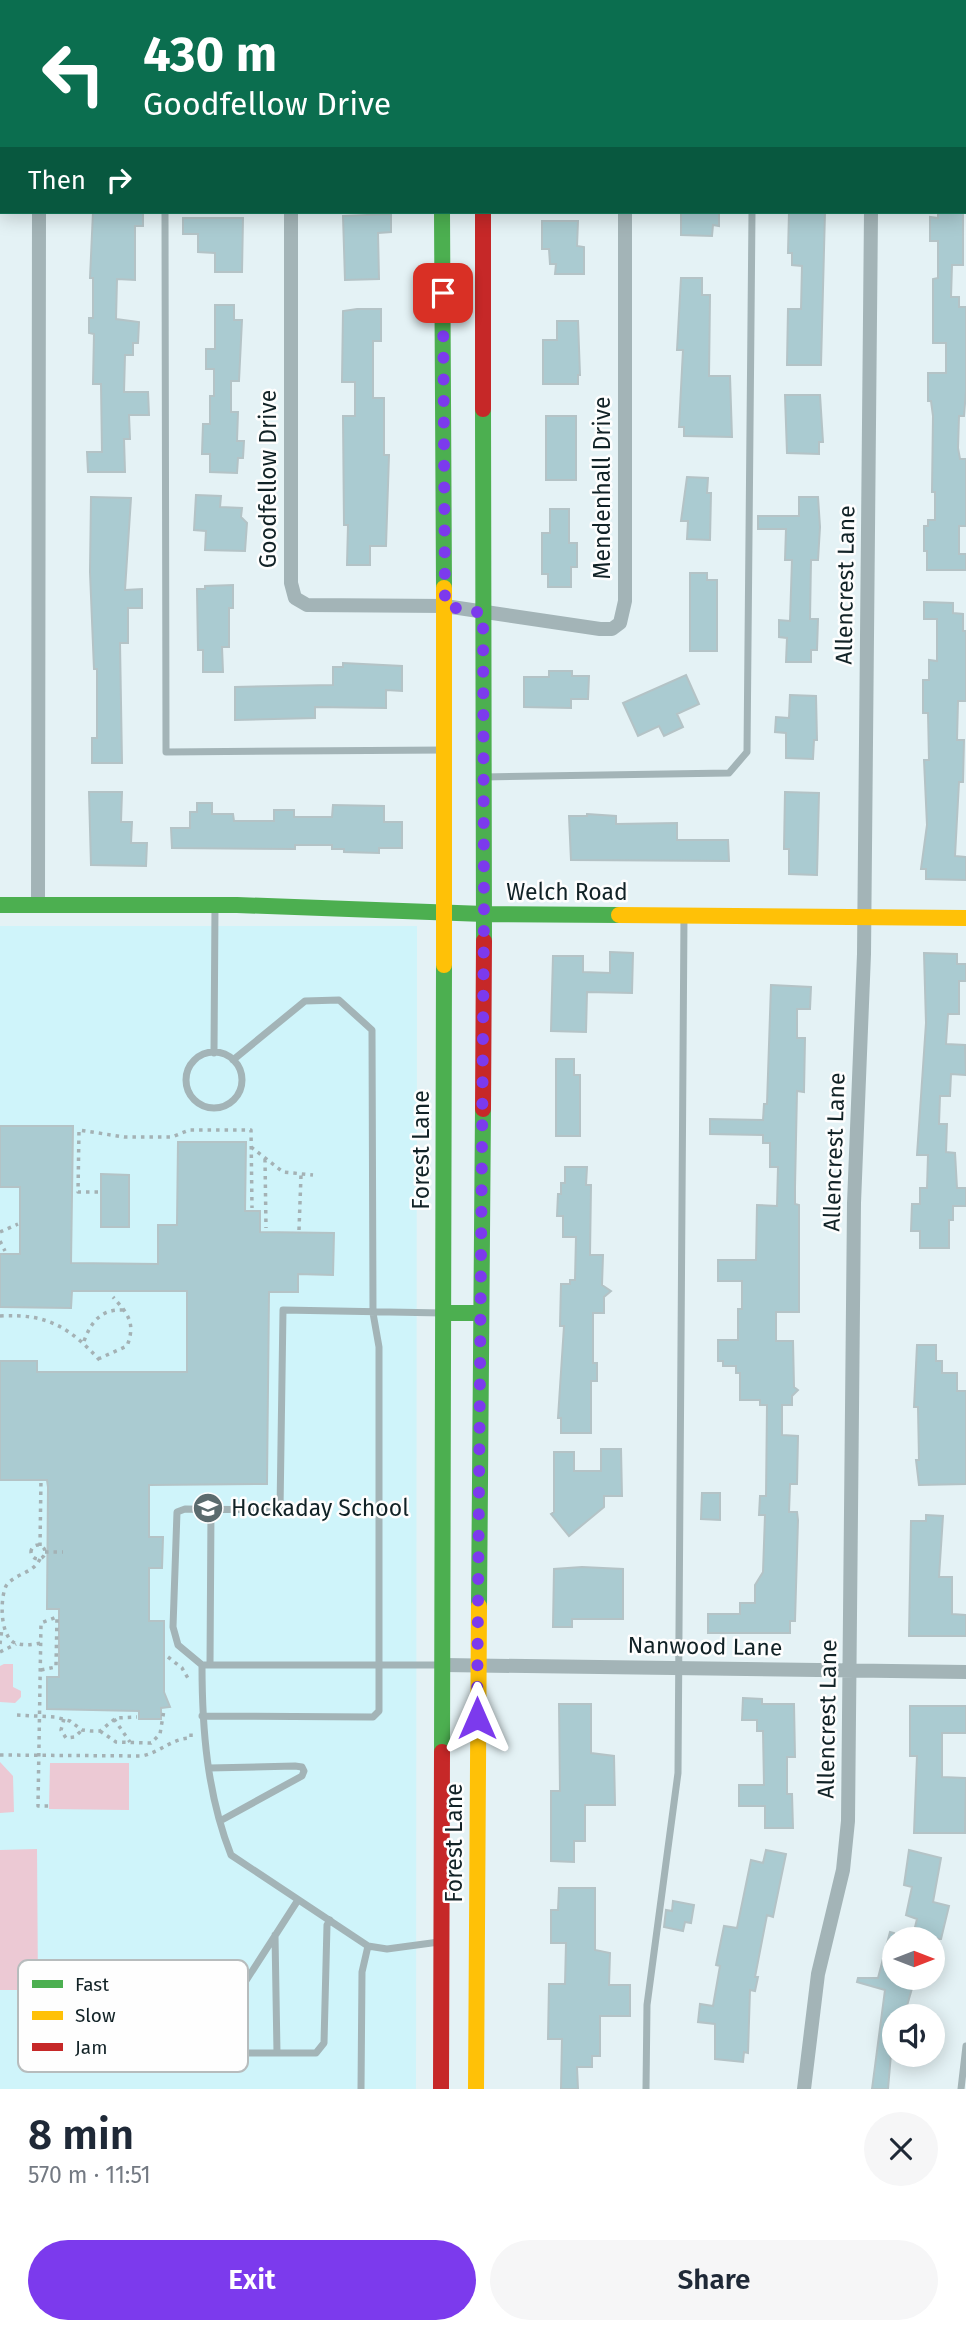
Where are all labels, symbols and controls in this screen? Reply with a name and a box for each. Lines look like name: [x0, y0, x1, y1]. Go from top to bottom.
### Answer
text: 430 m: [143, 25, 277, 84]
icon: left: [28, 28, 119, 119]
text: Goodfellow Drive: [143, 85, 391, 123]
icon: right: [100, 161, 138, 199]
text: Then: [28, 165, 86, 196]
pin: [413, 263, 473, 323]
icon: arrive: [424, 274, 462, 312]
street label: Goodfellow Drive: [254, 390, 282, 568]
street label: Mendenhall Drive: [588, 397, 616, 579]
street label: Allencrest Lane: [830, 505, 860, 665]
street label: Welch Road: [506, 878, 628, 906]
street label: Allencrest Lane: [817, 1072, 851, 1232]
street label: Forest Lane: [407, 1090, 435, 1210]
school or university icon: Hockaday School: [191, 1491, 225, 1525]
place label: Hockaday School: [231, 1494, 409, 1522]
street label: Nanwood Lane: [627, 1631, 783, 1661]
street label: Allencrest Lane: [812, 1639, 842, 1799]
position arrow: [440, 1681, 514, 1755]
street label: Forest Lane: [440, 1783, 468, 1903]
north arrow: [882, 1927, 945, 1990]
map controls: [882, 1927, 945, 2067]
legend: [18, 1960, 248, 2072]
text: Fast: [75, 1973, 109, 1996]
text: Slow: [75, 2004, 116, 2027]
button: sound: [882, 2004, 945, 2067]
text: Jam: [75, 2036, 107, 2059]
text: 8 min: [28, 2110, 134, 2160]
button: close: [864, 2112, 938, 2186]
text: 570 m · 11:51: [28, 2161, 151, 2189]
button: Exit: [28, 2240, 476, 2320]
button: Share: [490, 2240, 938, 2320]

